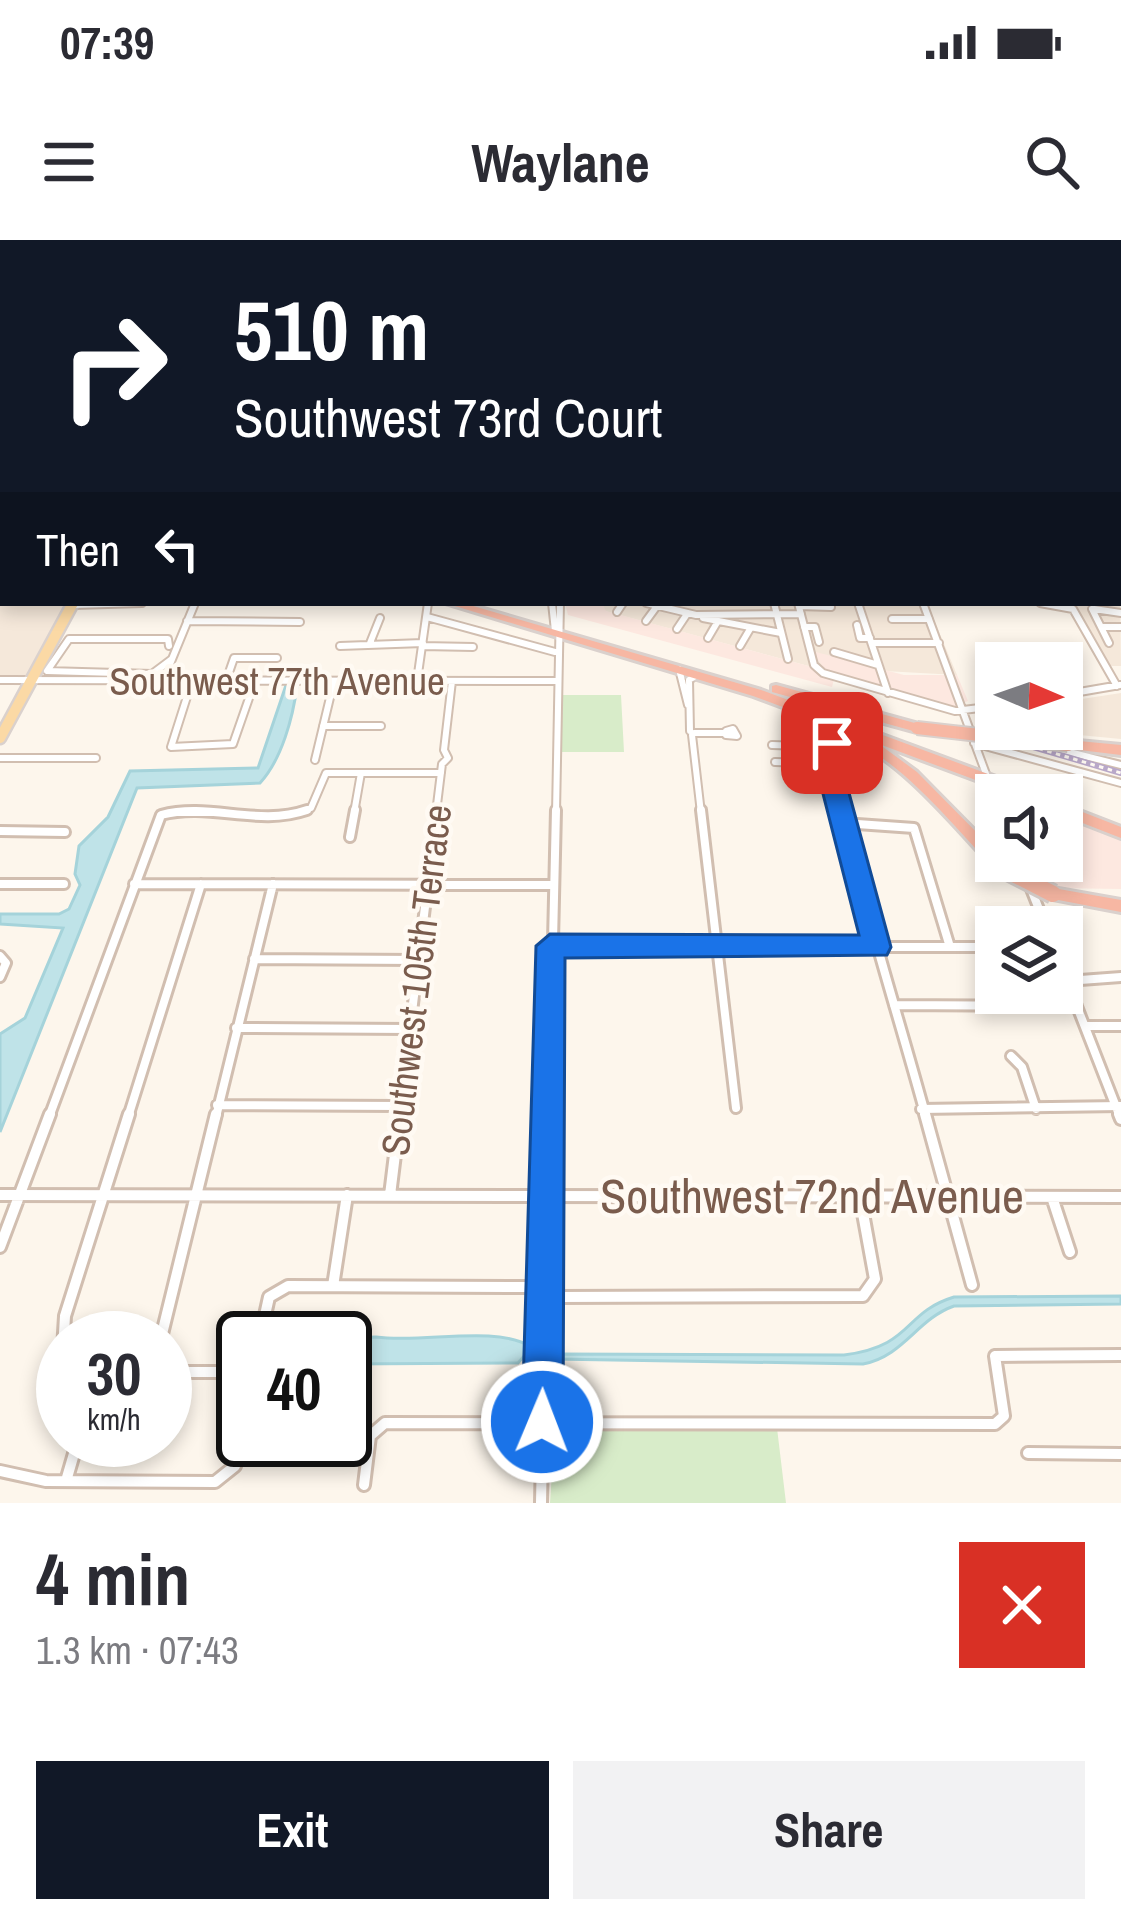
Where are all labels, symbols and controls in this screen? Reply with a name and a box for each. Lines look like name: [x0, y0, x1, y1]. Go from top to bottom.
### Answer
text: 07:39: [60, 12, 154, 73]
text: Waylane: [471, 126, 650, 199]
icon: menu: [36, 129, 102, 195]
icon: search: [1019, 129, 1085, 195]
text: 510 m: [234, 273, 429, 386]
icon: right: [36, 288, 192, 444]
text: Southwest 73rd Court: [234, 381, 662, 454]
icon: left: [144, 516, 210, 582]
text: Then: [36, 519, 120, 580]
north arrow: [975, 642, 1083, 750]
map controls: [975, 642, 1083, 1014]
street label: Southwest 77th Avenue: [109, 655, 445, 707]
pin: [781, 692, 883, 794]
icon: arrive: [799, 710, 865, 776]
button: sound: [975, 774, 1083, 882]
street label: Southwest 105th Terrace: [369, 802, 463, 1158]
button: layers: [975, 906, 1083, 1014]
street label: Southwest 72nd Avenue: [600, 1163, 1024, 1228]
speed limit sign: 40: [216, 1311, 372, 1467]
text: 30: [87, 1333, 141, 1414]
position arrow: [479, 1359, 605, 1485]
text: km/h: [87, 1399, 141, 1439]
text: 4 min: [36, 1530, 190, 1627]
button: close: [959, 1542, 1085, 1668]
text: 1.3 km · 07:43: [36, 1624, 239, 1676]
button: Exit: [36, 1761, 549, 1899]
button: Share: [573, 1761, 1085, 1899]

